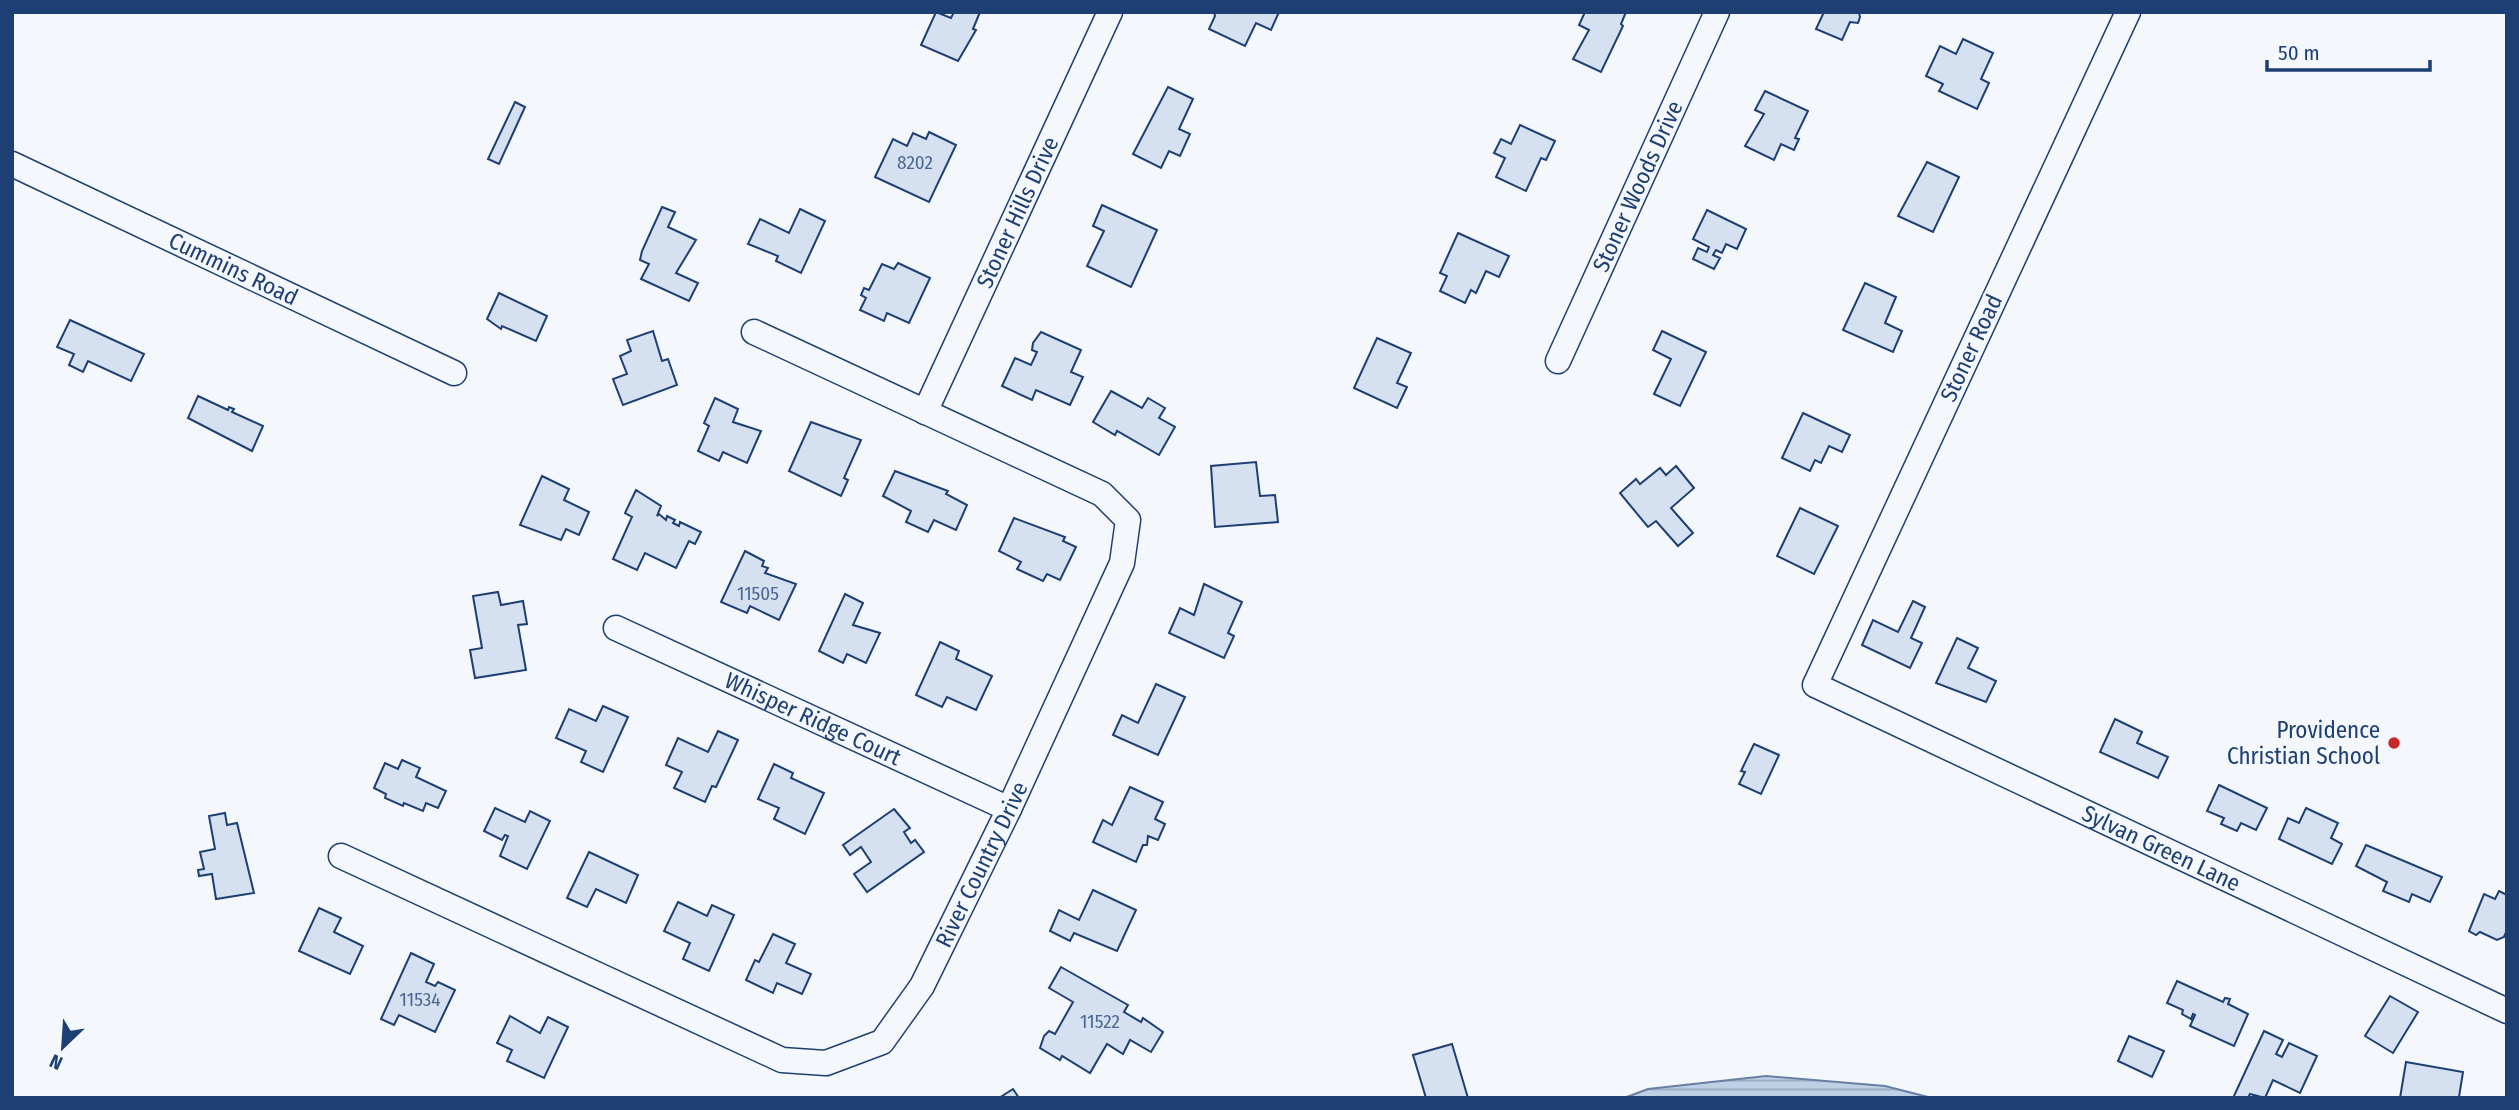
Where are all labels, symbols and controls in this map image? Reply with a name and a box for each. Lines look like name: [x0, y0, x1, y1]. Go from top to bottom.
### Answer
scale bar: [2267, 28, 2430, 72]
text: 50 m: [2278, 40, 2320, 66]
street label: Stoner Woods Drive: [1586, 96, 1689, 276]
street label: Stoner Hills Drive: [970, 132, 1064, 292]
house number: 8202: [897, 151, 933, 174]
street label: Cummins Road: [164, 226, 303, 311]
street label: Stoner Road: [1934, 290, 2008, 406]
house number: 11505: [737, 582, 779, 605]
street label: Whisper Ridge Court: [721, 666, 906, 772]
place label: Providence Christian School: [2227, 716, 2380, 770]
marker: Providence Christian School: [2386, 735, 2402, 751]
street label: River Country Drive: [929, 777, 1034, 952]
street label: Sylvan Green Lane: [2078, 799, 2245, 897]
house number: 11534: [400, 988, 440, 1011]
house number: 11522: [1080, 1010, 1120, 1033]
north arrow: [28, 1012, 98, 1082]
text: N: [46, 1049, 66, 1075]

